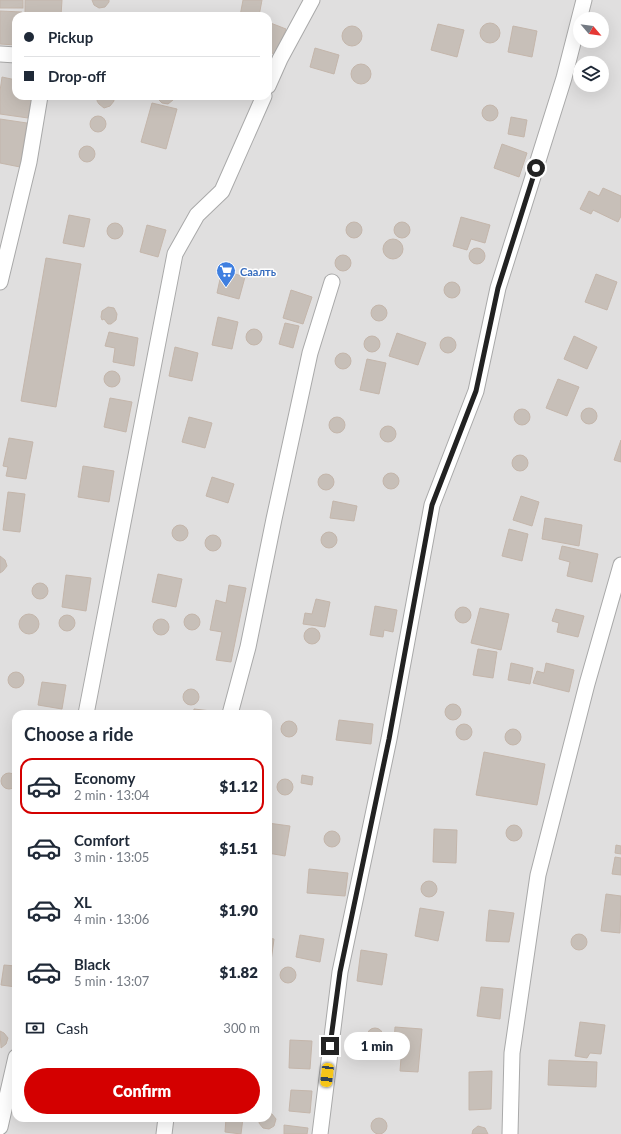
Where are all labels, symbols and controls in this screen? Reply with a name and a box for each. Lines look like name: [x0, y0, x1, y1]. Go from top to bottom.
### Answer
north arrow: [573, 12, 609, 48]
map controls: [573, 12, 609, 92]
text: Pickup: [48, 28, 93, 46]
button: layers: [573, 56, 609, 92]
text: Drop-off: [48, 67, 106, 85]
route start: [527, 159, 545, 177]
supermarket icon: Саалть: [215, 260, 237, 288]
place label: Саалть: [240, 265, 277, 278]
text: Choose a ride: [24, 723, 133, 745]
icon: car: [26, 768, 62, 804]
text: Economy: [74, 769, 135, 787]
text: $1.12: [220, 777, 258, 795]
text: 2 min · 13:04: [74, 787, 149, 803]
icon: car: [26, 830, 62, 866]
text: Comfort: [74, 831, 130, 849]
text: $1.51: [220, 839, 258, 857]
text: 3 min · 13:05: [74, 849, 149, 865]
icon: car: [26, 892, 62, 928]
text: XL: [74, 893, 92, 911]
text: $1.90: [220, 901, 258, 919]
text: 4 min · 13:06: [74, 911, 149, 927]
icon: car: [26, 954, 62, 990]
text: Black: [74, 955, 110, 973]
text: $1.82: [220, 963, 258, 981]
text: 5 min · 13:07: [74, 973, 149, 989]
icon: cash: [24, 1017, 46, 1039]
text: Cash: [56, 1019, 88, 1037]
text: 300 m: [223, 1020, 260, 1036]
callout: 1 min: [344, 1032, 410, 1060]
route end: [321, 1037, 339, 1055]
text: 1 min: [361, 1038, 393, 1054]
car: [320, 1062, 334, 1088]
button: Confirm: [24, 1068, 260, 1114]

